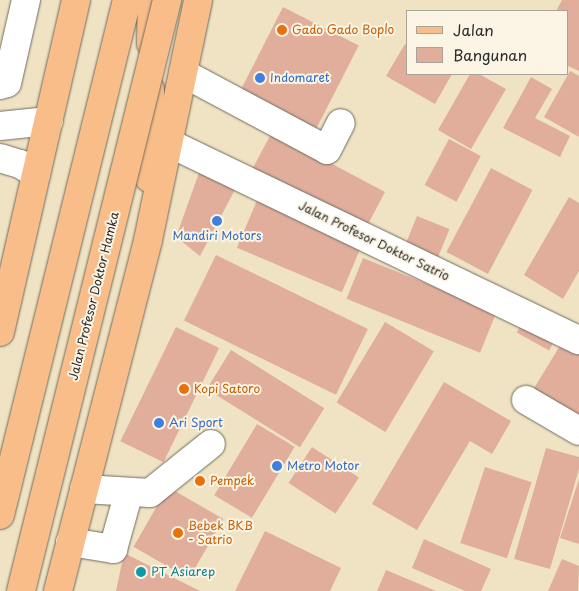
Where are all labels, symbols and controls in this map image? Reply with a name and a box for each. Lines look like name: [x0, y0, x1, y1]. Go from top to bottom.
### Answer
legend: [406, 10, 569, 75]
text: Jalan: [453, 18, 494, 41]
place label: Gado Gado Boplo: [292, 23, 393, 37]
marker: Gado Gado Boplo: [276, 24, 288, 36]
text: Bangunan: [453, 43, 527, 66]
place label: Indomaret: [270, 71, 330, 85]
marker: Indomaret: [254, 72, 266, 84]
street label: Jalan Profesor Doktor Satrio: [296, 198, 452, 284]
street label: Jalan Profesor Doktor Hamka: [66, 210, 122, 382]
marker: Mandiri Motors: [211, 215, 223, 227]
place label: Mandiri Motors: [172, 229, 262, 243]
place label: Kopi Satoro: [194, 382, 260, 396]
marker: Kopi Satoro: [178, 383, 190, 395]
place label: Ari Sport: [169, 416, 222, 430]
marker: Ari Sport: [153, 417, 165, 429]
place label: Metro Motor: [287, 459, 360, 473]
marker: Metro Motor: [271, 460, 283, 472]
place label: Pempek: [210, 474, 254, 488]
marker: Pempek: [194, 475, 206, 487]
place label: Bebek BKB - Satrio: [188, 519, 253, 547]
marker: Bebek BKB - Satrio: [172, 527, 184, 539]
place label: PT Asiarep: [151, 565, 215, 579]
marker: PT Asiarep: [135, 566, 147, 578]

